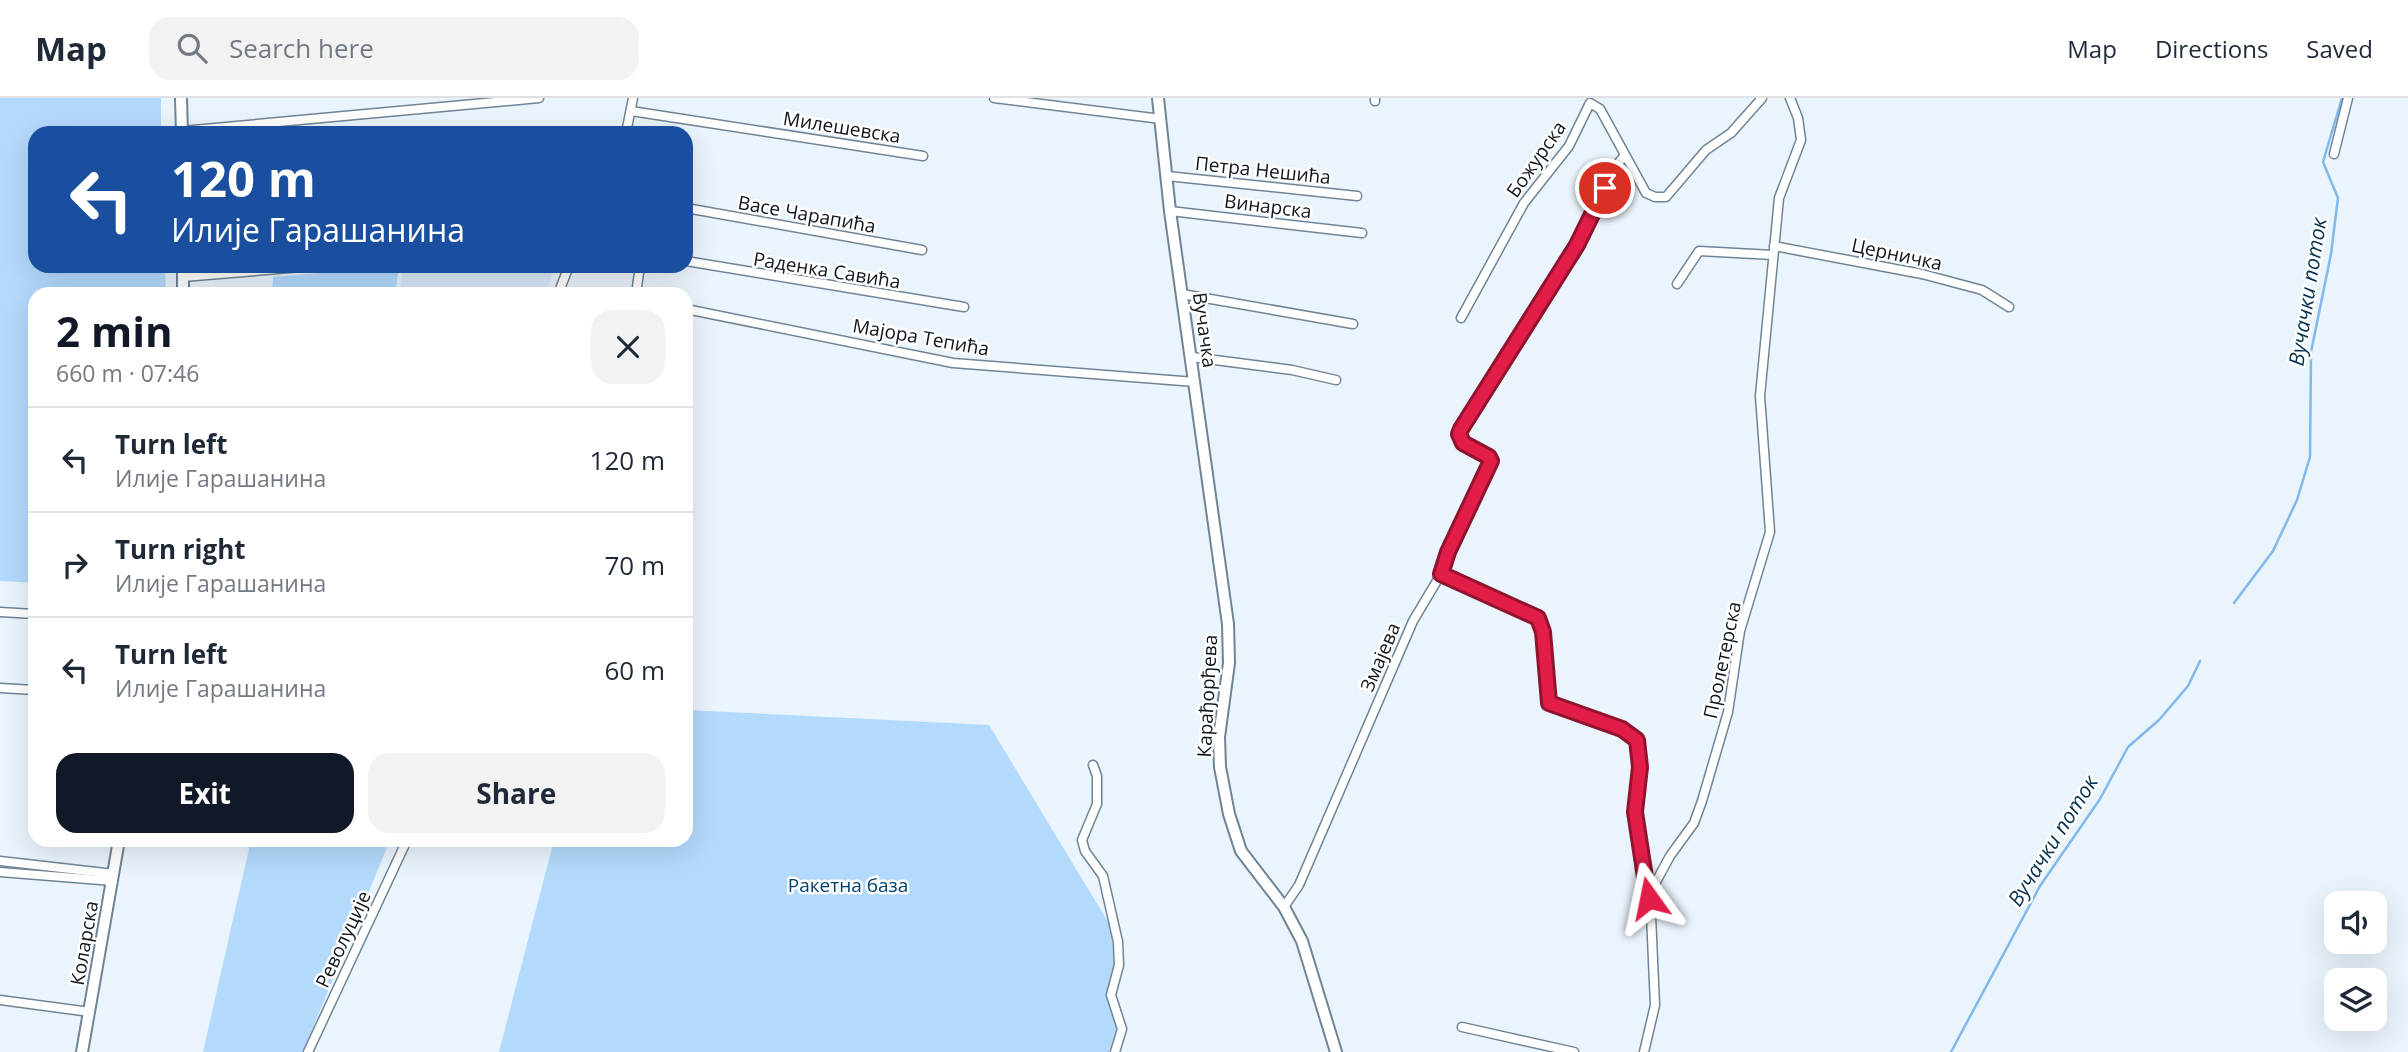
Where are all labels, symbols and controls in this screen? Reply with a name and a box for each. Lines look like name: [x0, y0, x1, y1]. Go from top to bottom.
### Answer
search box: [149, 17, 639, 80]
text: Map: [35, 26, 107, 71]
icon: search: [173, 29, 211, 67]
text: Search here: [229, 30, 374, 66]
text: Map: [2067, 32, 2117, 65]
text: Directions: [2155, 32, 2268, 65]
text: Saved: [2306, 32, 2373, 65]
street label: Милешевска: [781, 105, 903, 149]
street label: Божурска: [1500, 116, 1572, 202]
text: 120 m: [171, 145, 316, 211]
street label: Петра Нешића: [1194, 150, 1332, 190]
icon: left: [56, 154, 147, 245]
pin: [1575, 158, 1635, 218]
icon: arrive: [1586, 169, 1624, 207]
street label: Винарска: [1223, 188, 1313, 224]
street label: Васе Чарапића: [736, 189, 878, 239]
text: Илије Гарашанина: [171, 208, 465, 251]
water label: Вучачки поток: [2282, 214, 2333, 368]
street label: Церничка: [1849, 232, 1945, 276]
street label: Раденка Савића: [752, 246, 902, 294]
street label: Вучачка: [1187, 291, 1223, 369]
text: 2 min: [56, 302, 173, 359]
button: close: [591, 310, 665, 384]
street label: Мајора Тепића: [851, 312, 991, 362]
text: 660 m · 07:46: [56, 357, 199, 389]
text: Turn left: [115, 426, 227, 462]
icon: left: [56, 441, 94, 479]
text: 120 m: [590, 442, 665, 478]
text: Илије Гарашанина: [115, 462, 326, 494]
text: Turn right: [115, 531, 246, 567]
icon: right: [56, 546, 94, 584]
text: 70 m: [604, 547, 665, 583]
text: Илије Гарашанина: [115, 567, 326, 599]
street label: Пролетерска: [1697, 599, 1747, 721]
street label: Змајева: [1354, 619, 1406, 695]
street label: Карађорђева: [1191, 634, 1223, 758]
text: Turn left: [115, 636, 227, 672]
icon: left: [56, 651, 94, 689]
text: 60 m: [604, 652, 665, 688]
text: Илије Гарашанина: [115, 672, 326, 704]
button: Exit: [56, 753, 354, 833]
button: Share: [368, 753, 665, 833]
water label: Вучачки поток: [2001, 768, 2105, 911]
position arrow: [1612, 861, 1686, 935]
park label: Ракетна база: [788, 872, 908, 898]
street label: Револуције: [309, 886, 377, 992]
map controls: [2324, 891, 2387, 1031]
button: sound: [2324, 891, 2387, 954]
street label: Коларска: [64, 899, 104, 987]
button: layers: [2324, 968, 2387, 1031]

